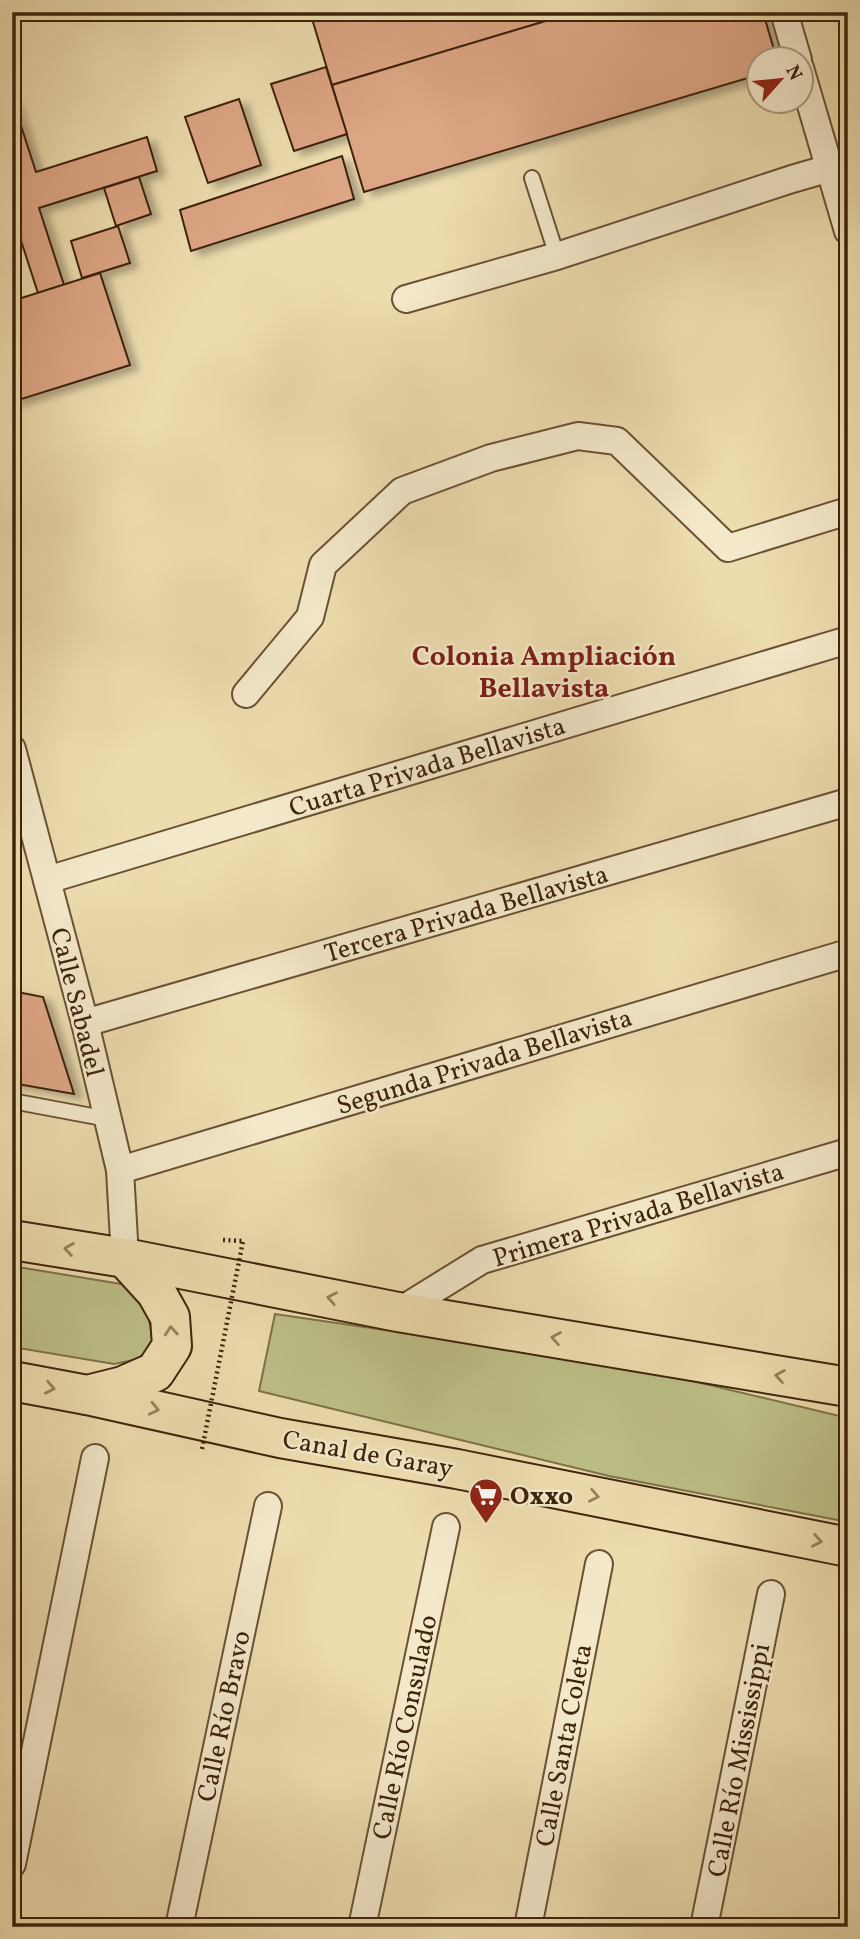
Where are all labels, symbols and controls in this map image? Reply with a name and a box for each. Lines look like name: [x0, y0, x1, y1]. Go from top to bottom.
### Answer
north arrow: [744, 46, 814, 116]
text: N: [779, 61, 808, 85]
district label: Colonia Ampliación Bellavista: [412, 638, 676, 709]
street label: Cuarta Privada Bellavista: [285, 709, 570, 827]
street label: Tercera Privada Bellavista: [320, 857, 613, 973]
street label: Calle Sabadel: [40, 924, 112, 1081]
street label: Segunda Privada Bellavista: [332, 1001, 637, 1125]
street label: Primera Privada Bellavista: [489, 1154, 788, 1277]
one-way arrow: [63, 1242, 74, 1257]
one-way arrow: [326, 1292, 338, 1307]
one-way arrow: [163, 1326, 178, 1337]
one-way arrow: [550, 1331, 562, 1346]
one-way arrow: [775, 1369, 786, 1384]
one-way arrow: [44, 1380, 56, 1395]
one-way arrow: [148, 1400, 160, 1415]
street label: Canal de Garay: [280, 1422, 456, 1488]
supermarket icon: Oxxo: [467, 1476, 505, 1525]
place label: Oxxo: [510, 1479, 573, 1515]
one-way arrow: [588, 1487, 600, 1502]
one-way arrow: [811, 1532, 823, 1547]
street label: Calle Río Consulado: [365, 1612, 447, 1843]
street label: Calle Río Bravo: [189, 1627, 261, 1805]
street label: Calle Río Mississippi: [700, 1640, 780, 1880]
street label: Calle Santa Coleta: [528, 1641, 602, 1850]

